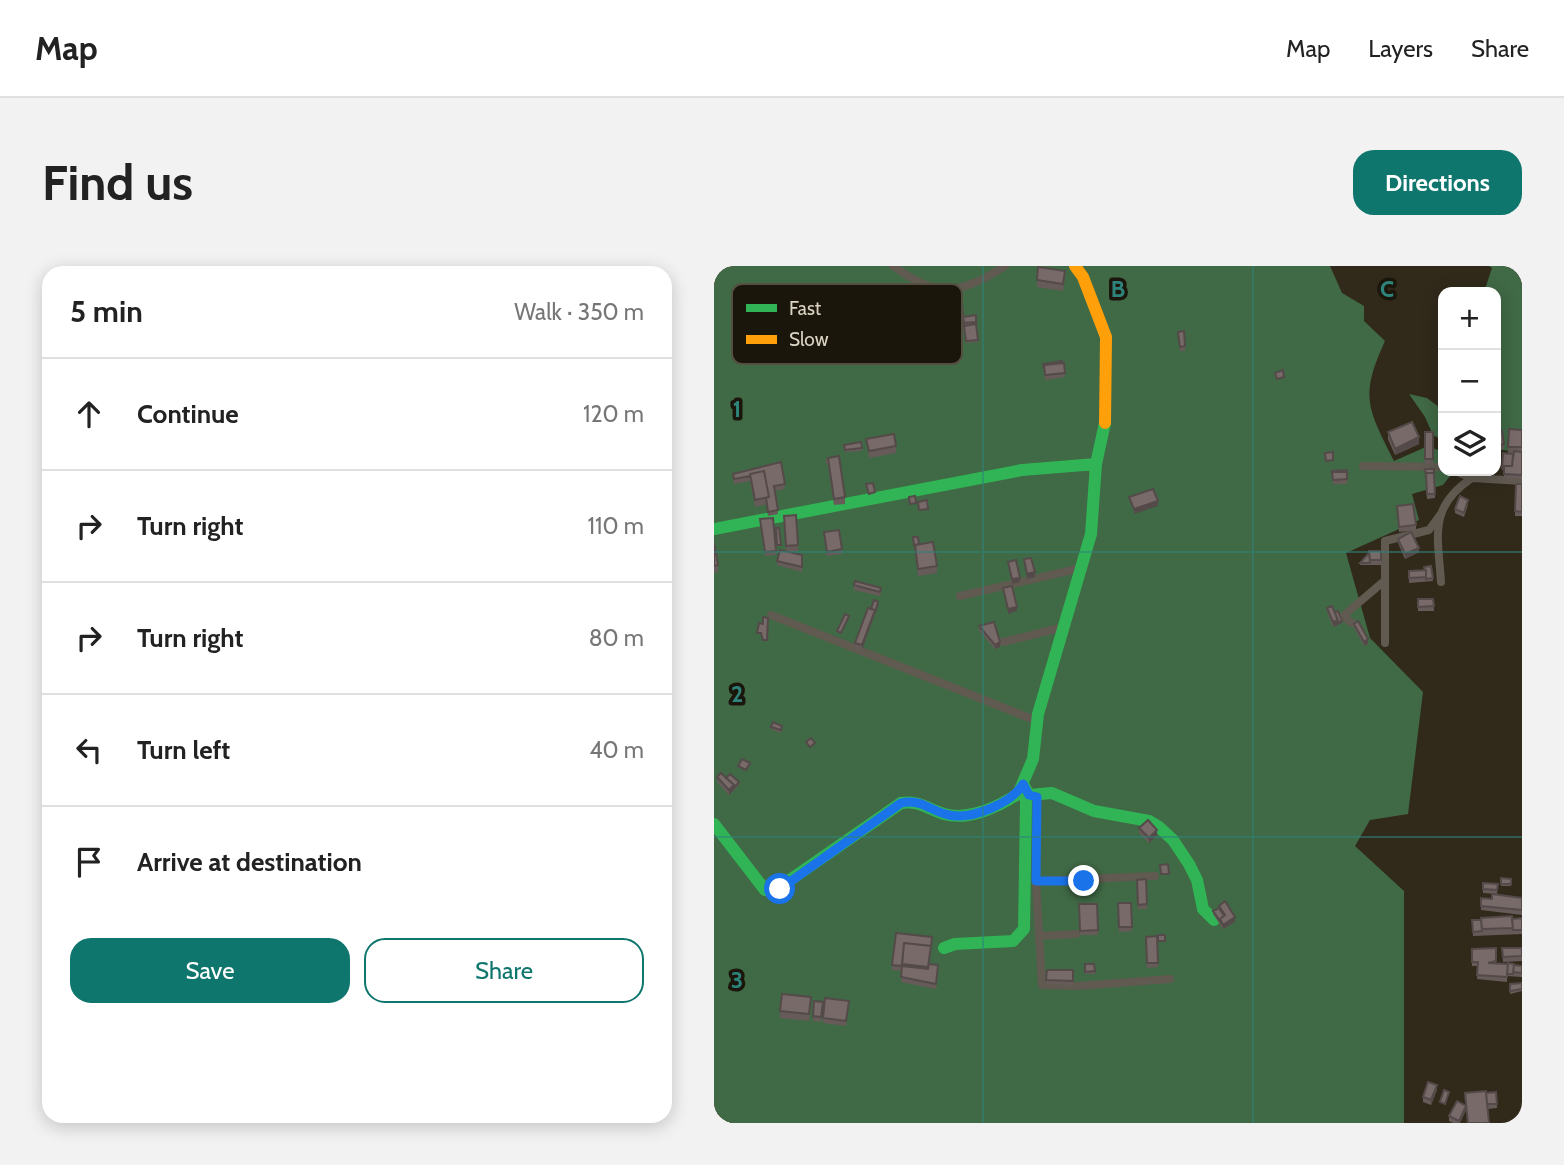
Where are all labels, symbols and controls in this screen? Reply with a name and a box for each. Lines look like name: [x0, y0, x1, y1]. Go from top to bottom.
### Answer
text: Map: [35, 28, 98, 68]
text: Map: [1286, 34, 1330, 63]
text: Layers: [1368, 34, 1433, 63]
text: Share: [1471, 34, 1529, 63]
button: Directions: [1353, 150, 1522, 215]
text: Find us: [42, 153, 193, 212]
text: B: [1111, 275, 1125, 303]
text: C: [1380, 275, 1394, 303]
legend: [732, 284, 962, 364]
map controls: [1438, 287, 1501, 476]
button: +: [1438, 287, 1501, 350]
text: 5 min: [70, 293, 143, 330]
text: Fast: [789, 297, 822, 320]
text: Walk · 350 m: [514, 298, 644, 326]
text: Slow: [789, 328, 829, 351]
button: −: [1438, 350, 1501, 413]
icon: ahead: [70, 395, 108, 433]
text: 1: [733, 395, 741, 423]
text: Continue: [137, 398, 239, 430]
text: 120 m: [583, 400, 644, 428]
button: layers: [1438, 413, 1501, 476]
icon: right: [70, 507, 108, 545]
text: Turn right: [137, 510, 243, 542]
text: 110 m: [588, 512, 644, 540]
icon: right: [70, 619, 108, 657]
text: Turn right: [137, 622, 243, 654]
text: 80 m: [589, 624, 644, 652]
text: 2: [731, 680, 743, 708]
icon: left: [70, 731, 108, 769]
text: Turn left: [137, 734, 230, 766]
text: 40 m: [589, 736, 644, 764]
icon: arrive: [70, 843, 108, 881]
text: Arrive at destination: [137, 846, 362, 878]
route end: [1068, 865, 1099, 896]
route start: [764, 873, 795, 904]
button: Save: [70, 938, 350, 1003]
button: Share: [364, 938, 644, 1003]
text: 3: [731, 966, 743, 994]

